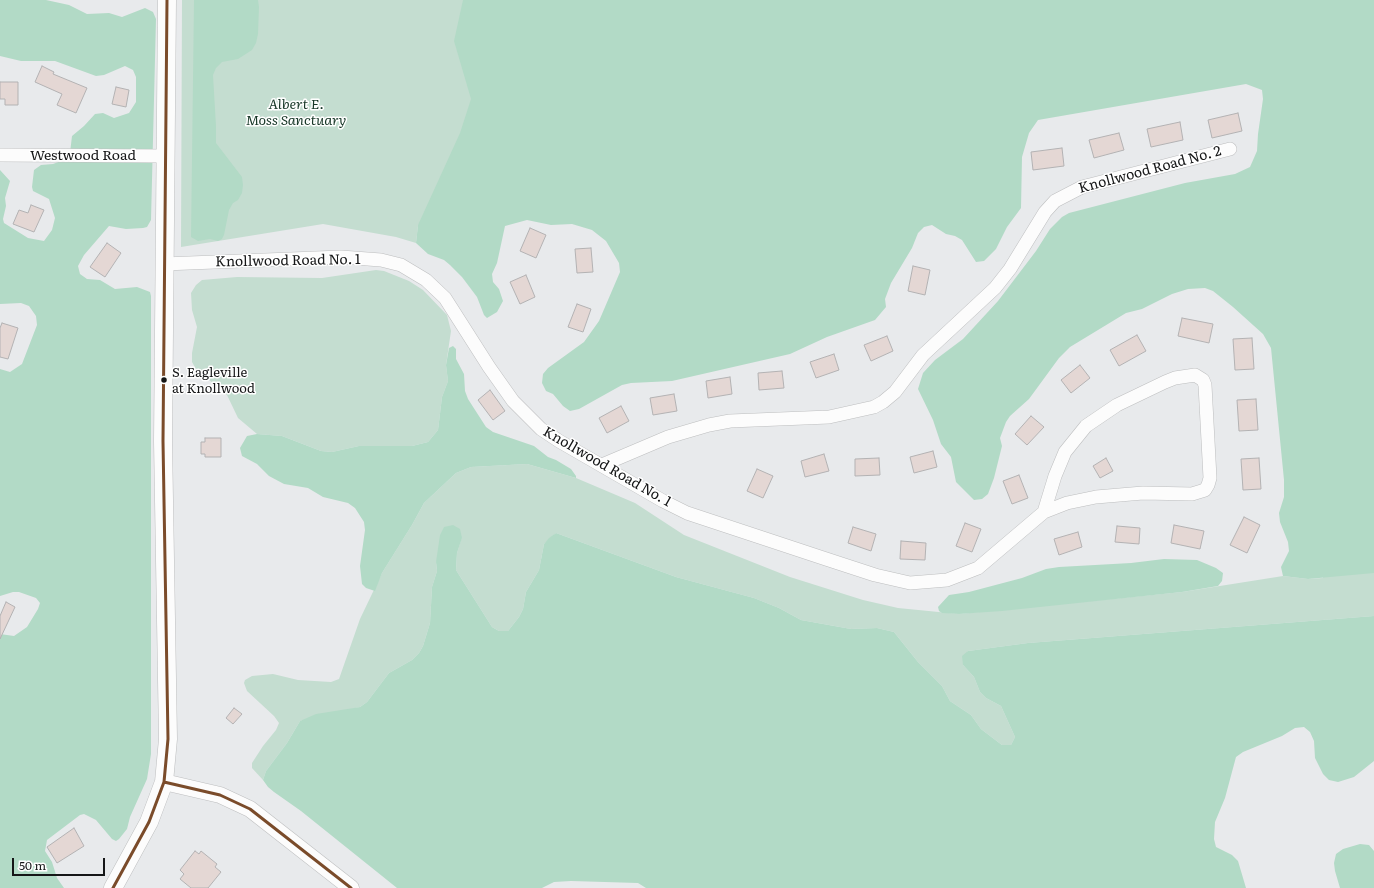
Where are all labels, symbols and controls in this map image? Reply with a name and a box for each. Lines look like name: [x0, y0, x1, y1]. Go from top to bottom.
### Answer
park label: Albert E. Moss Sanctuary: [246, 97, 346, 130]
street label: Knollwood Road No. 2: [1077, 143, 1223, 197]
street label: Westwood Road: [30, 148, 136, 164]
street label: Knollwood Road No. 1: [215, 251, 361, 271]
place label: S. Eagleville at Knollwood: [172, 365, 255, 396]
marker: S. Eagleville at Knollwood: [159, 375, 169, 385]
street label: Knollwood Road No. 1: [540, 423, 674, 511]
scale bar: [14, 850, 107, 876]
text: 50 m: [19, 856, 46, 874]

